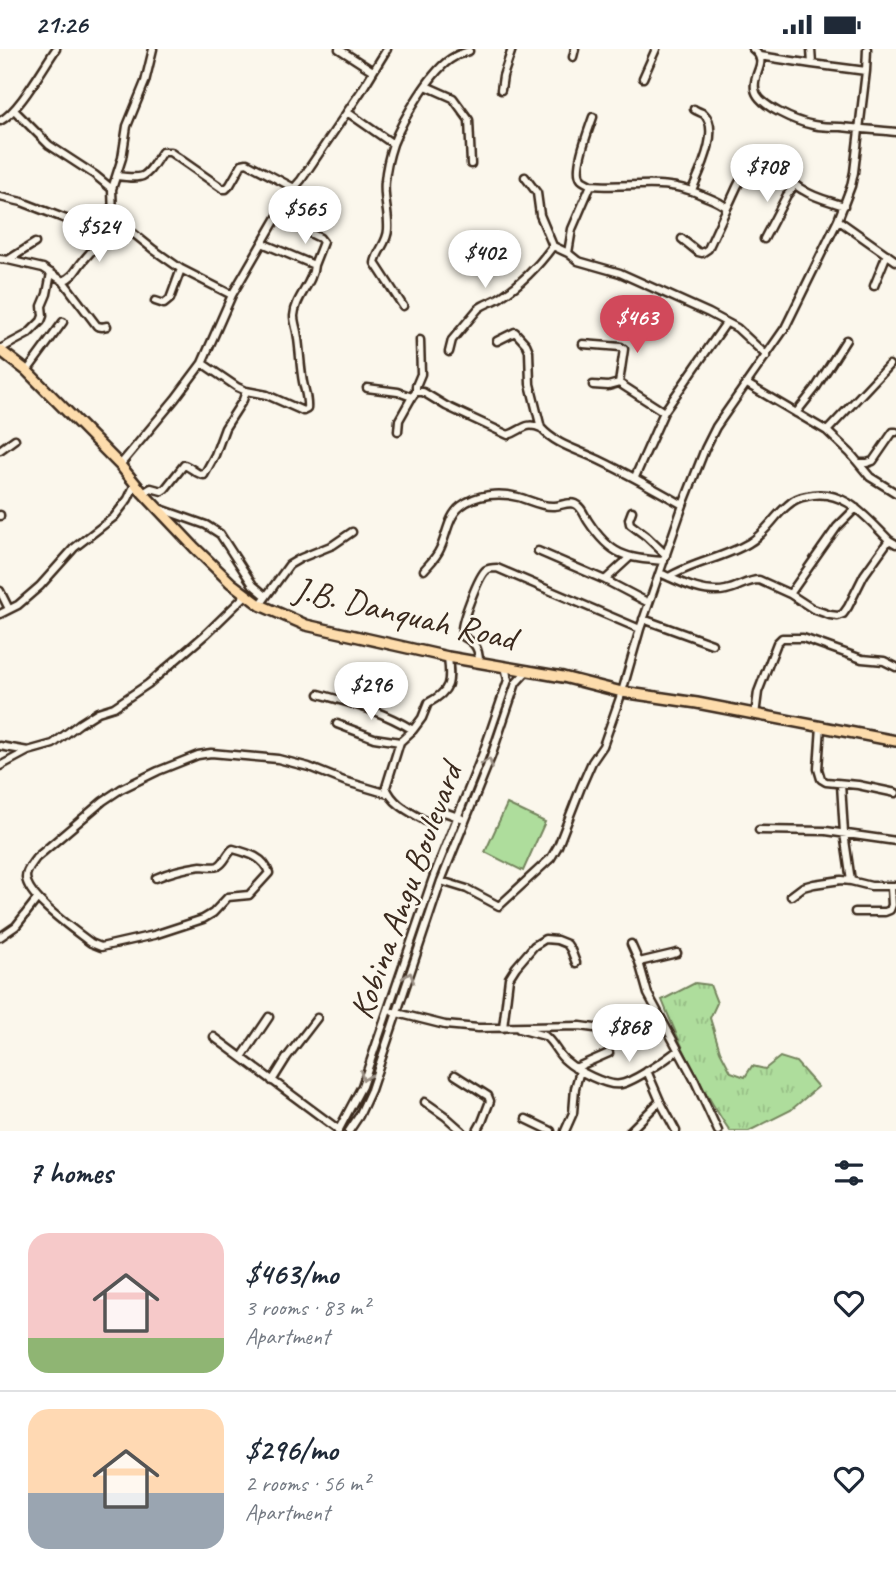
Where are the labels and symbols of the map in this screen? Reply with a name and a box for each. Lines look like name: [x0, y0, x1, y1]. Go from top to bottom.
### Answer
pin: $708: [726, 145, 808, 204]
pin: $565: [264, 187, 346, 246]
pin: $524: [58, 205, 140, 264]
pin: $402: [444, 231, 526, 290]
pin: $463: [596, 295, 678, 355]
street label: J.B. Danquah Road: [288, 566, 525, 662]
pin: $296: [330, 663, 412, 722]
street label: Kobina Angu Boulevard: [338, 752, 474, 1025]
one-way arrow: [480, 758, 494, 770]
one-way arrow: [401, 971, 415, 983]
pin: $868: [588, 1005, 670, 1064]
one-way arrow: [360, 1070, 374, 1082]

